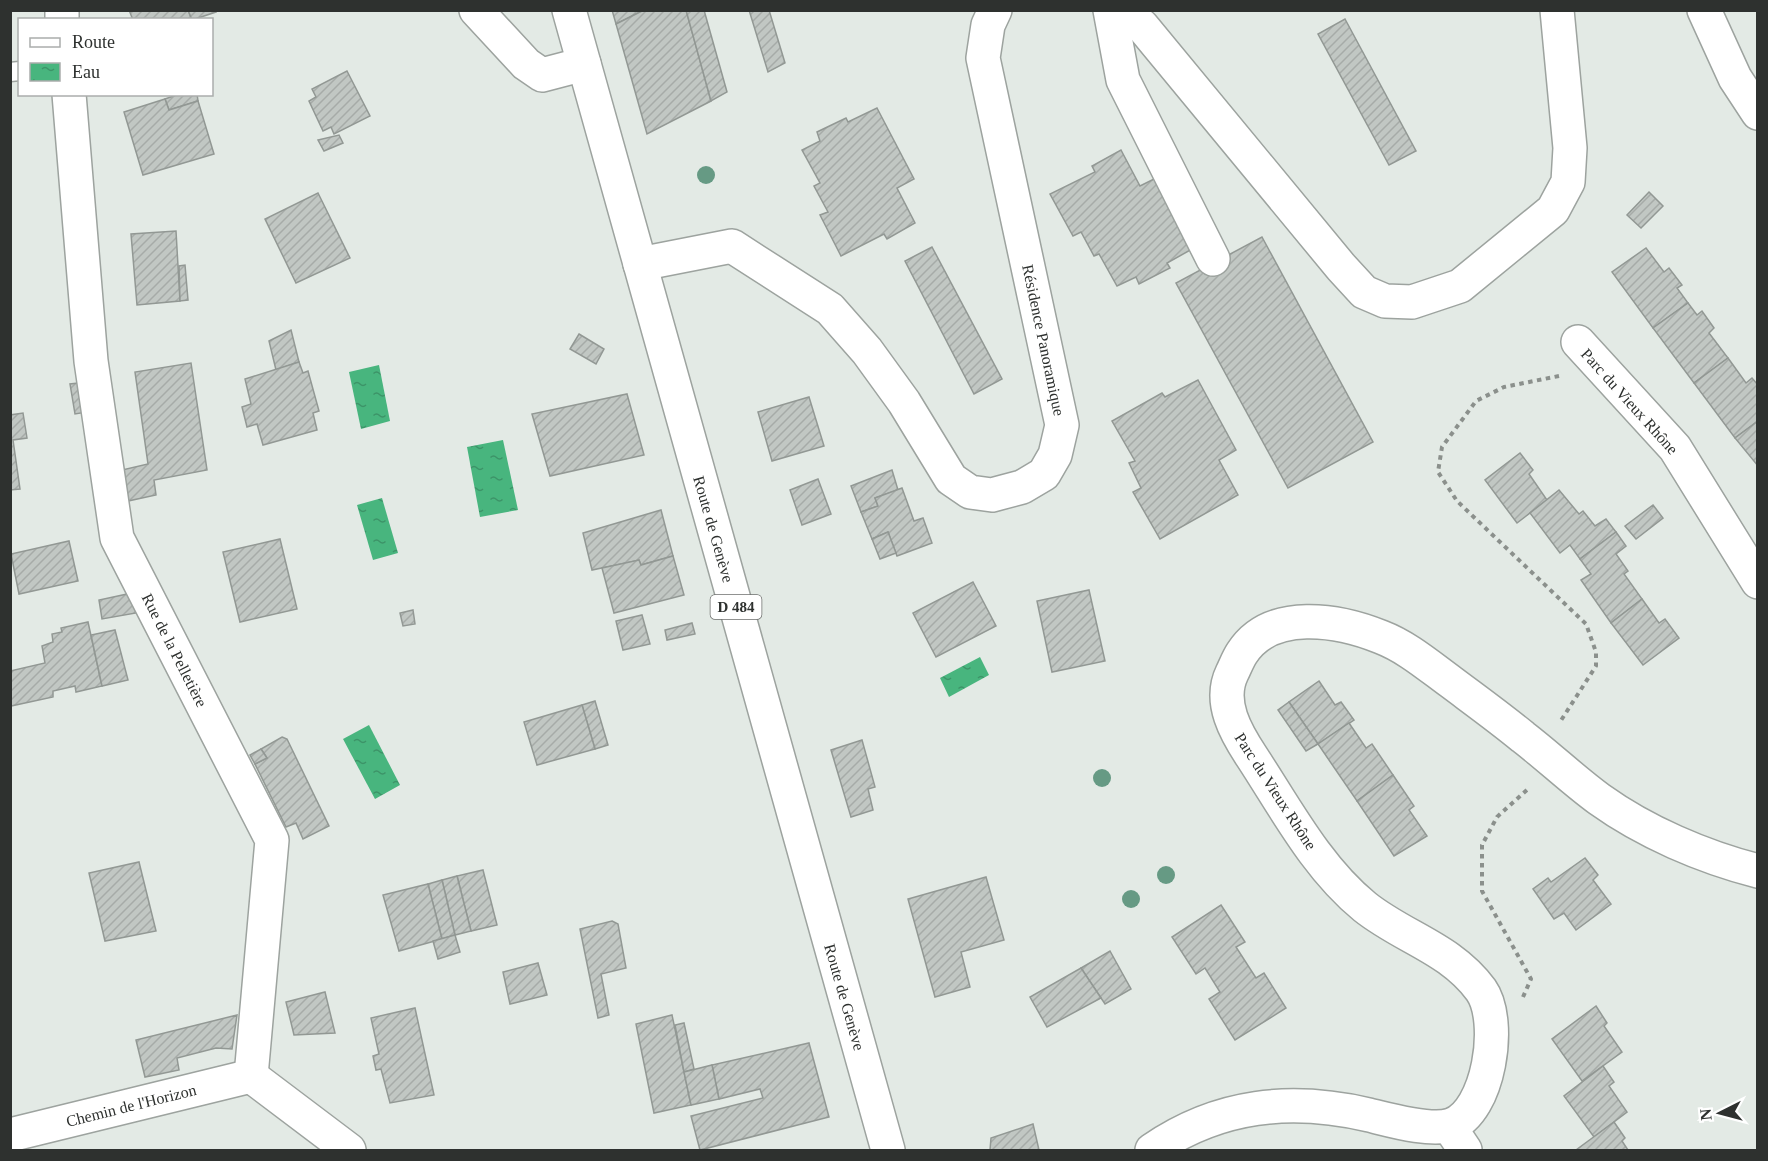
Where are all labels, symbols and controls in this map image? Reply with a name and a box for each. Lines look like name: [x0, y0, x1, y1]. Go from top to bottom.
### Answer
legend: [18, 18, 213, 96]
text: Route: [72, 32, 115, 52]
text: Eau: [72, 62, 100, 82]
street label: Résidence Panoramique: [1018, 263, 1068, 417]
street label: Parc du Vieux Rhône: [1578, 345, 1681, 458]
street label: Route de Genève: [690, 474, 737, 584]
street label: Rue de la Pelletière: [139, 591, 210, 710]
road number: D 484: [710, 595, 762, 619]
street label: Parc du Vieux Rhône: [1231, 730, 1320, 853]
street label: Route de Genève: [821, 942, 868, 1052]
street label: Chemin de l'Horizon: [64, 1081, 198, 1130]
north arrow: [1690, 1083, 1750, 1143]
text: N: [1696, 1107, 1715, 1121]

